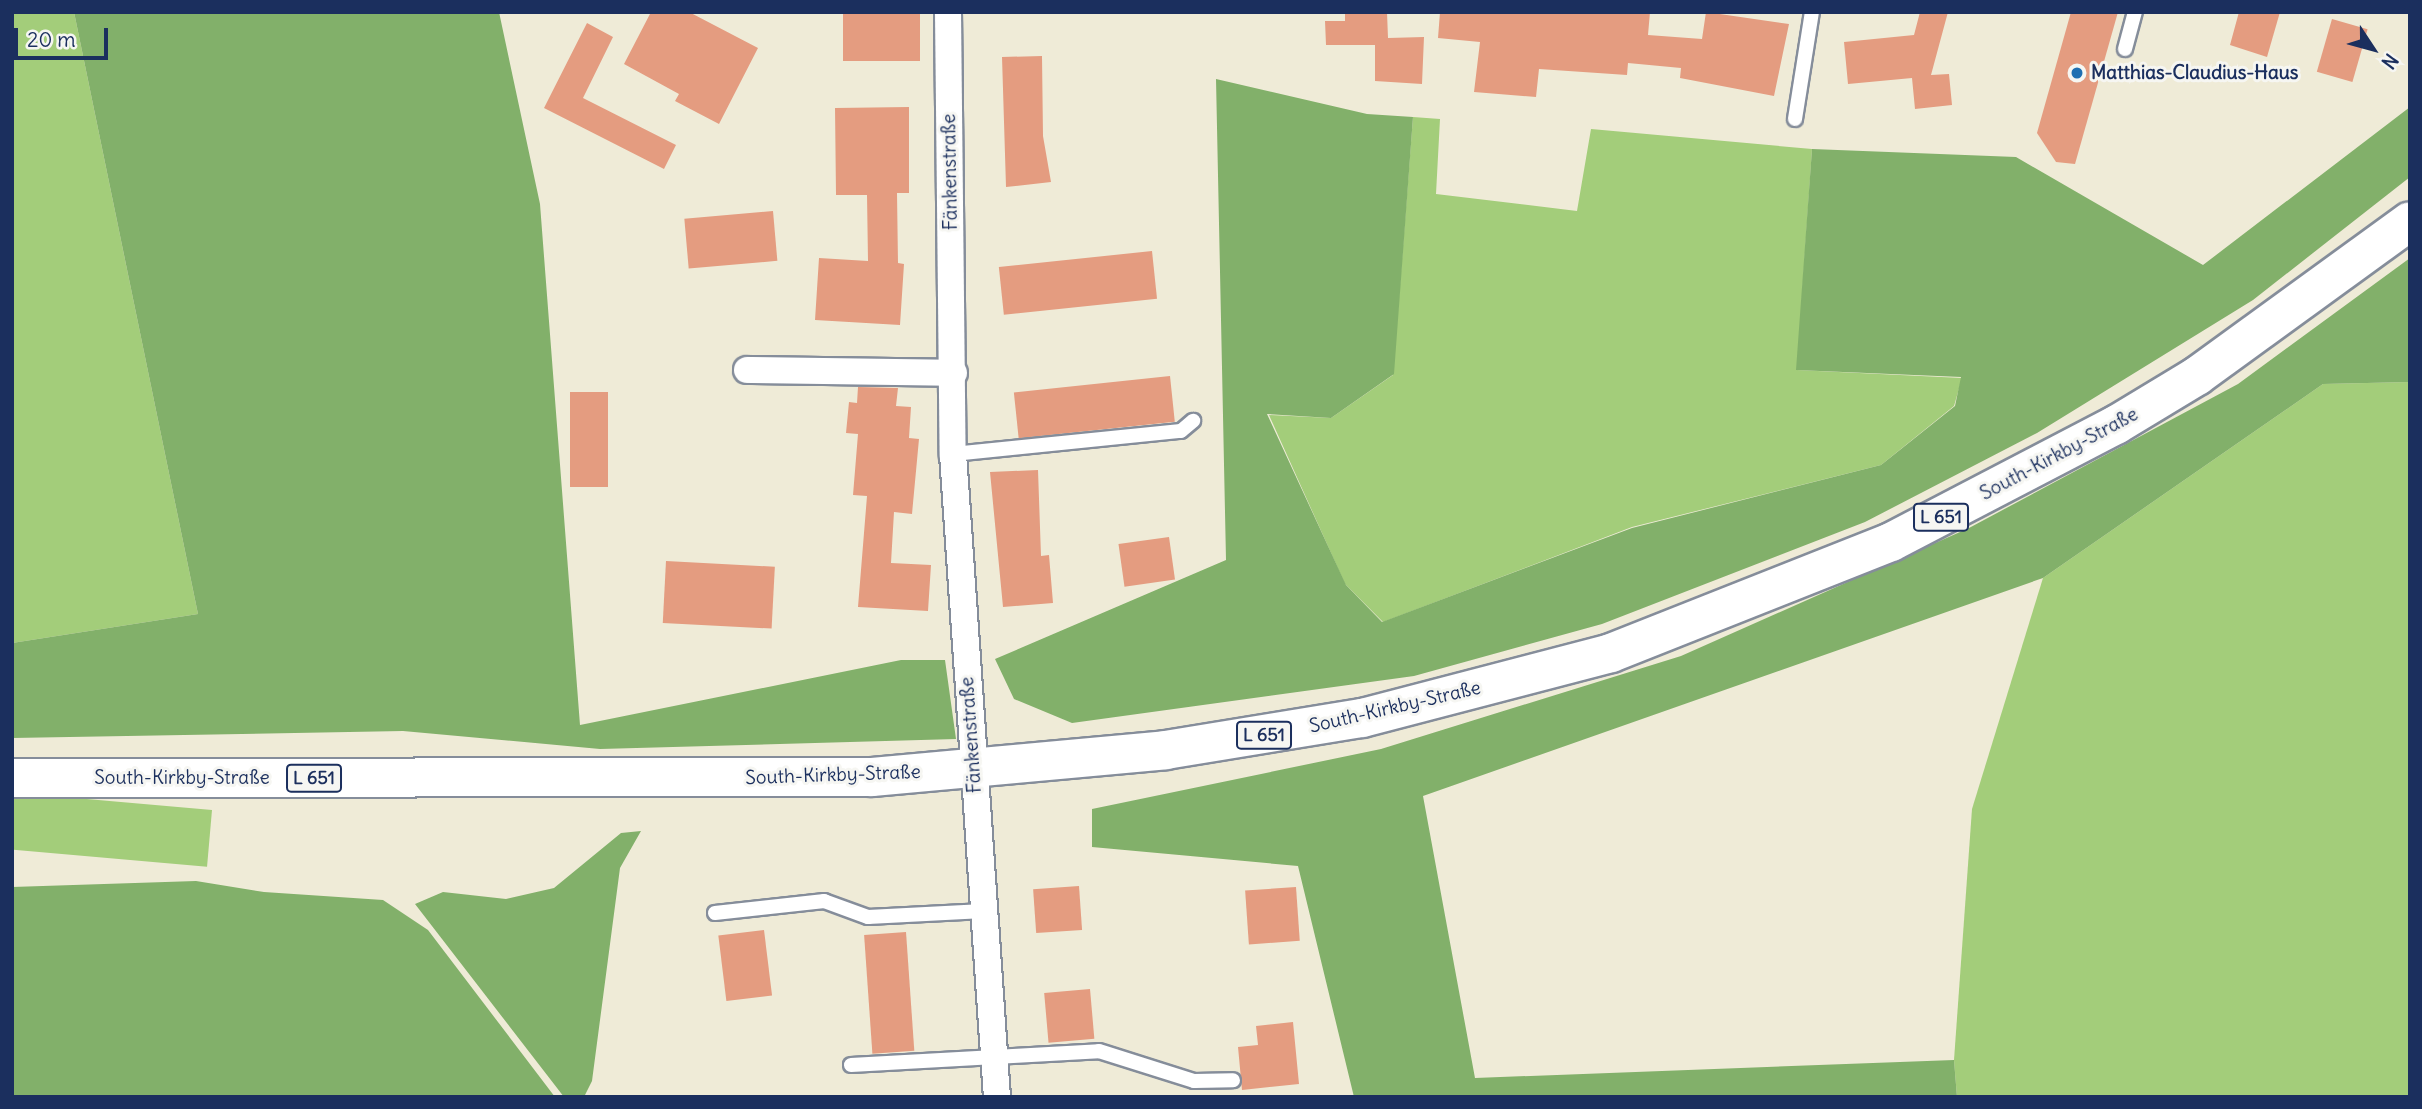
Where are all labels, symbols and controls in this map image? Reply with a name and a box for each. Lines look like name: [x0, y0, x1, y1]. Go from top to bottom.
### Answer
scale bar: [18, 14, 112, 58]
north arrow: [2338, 14, 2408, 84]
text: 20 m: [27, 26, 76, 53]
text: N: [2376, 49, 2404, 74]
place label: Matthias-Claudius-Haus: [2091, 62, 2298, 84]
marker: Matthias-Claudius-Haus: [2069, 65, 2085, 81]
street label: Fänkenstraße: [938, 114, 962, 230]
street label: South-Kirkby-Straße: [1976, 403, 2142, 505]
road number: L 651: [1913, 503, 1969, 532]
street label: Fänkenstraße: [956, 676, 986, 794]
street label: South-Kirkby-Straße: [1307, 676, 1483, 738]
road number: L 651: [1236, 720, 1292, 750]
street label: South-Kirkby-Straße: [745, 761, 921, 789]
road number: L 651: [286, 764, 342, 792]
street label: South-Kirkby-Straße: [94, 767, 270, 789]

